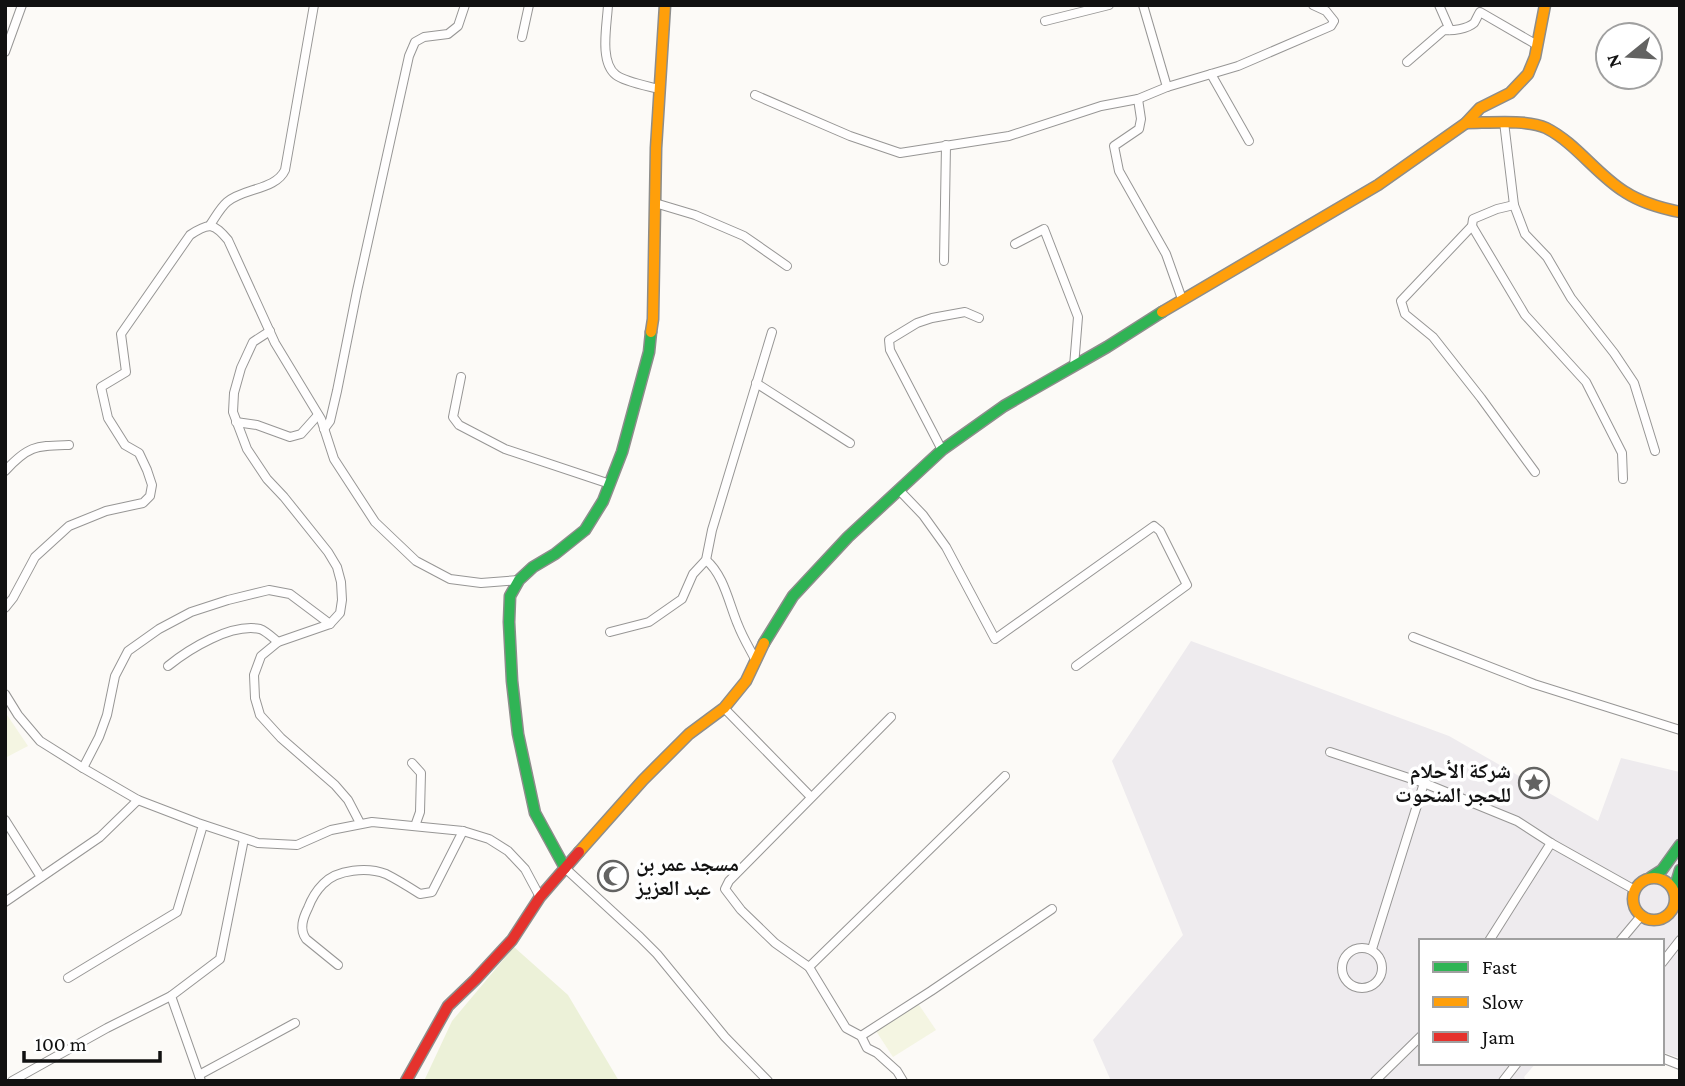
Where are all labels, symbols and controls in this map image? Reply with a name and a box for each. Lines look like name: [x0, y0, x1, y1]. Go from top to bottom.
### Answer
north arrow: [1594, 21, 1664, 91]
text: N: [1601, 52, 1625, 71]
place label: شركة الأحلام للحجر المنحوت: [1395, 759, 1511, 807]
place icon: شركة الأحلام للحجر المنحوت: [1517, 766, 1551, 800]
place label: مسجد عمر بن عبد العزيز: [635, 852, 739, 900]
mosque icon: مسجد عمر بن عبد العزيز: [596, 859, 630, 893]
legend: [1419, 939, 1664, 1065]
text: Fast: [1482, 955, 1518, 979]
text: Slow: [1482, 990, 1524, 1014]
scale bar: [24, 1020, 161, 1064]
text: Jam: [1480, 1025, 1515, 1049]
text: 100 m: [35, 1032, 87, 1056]

